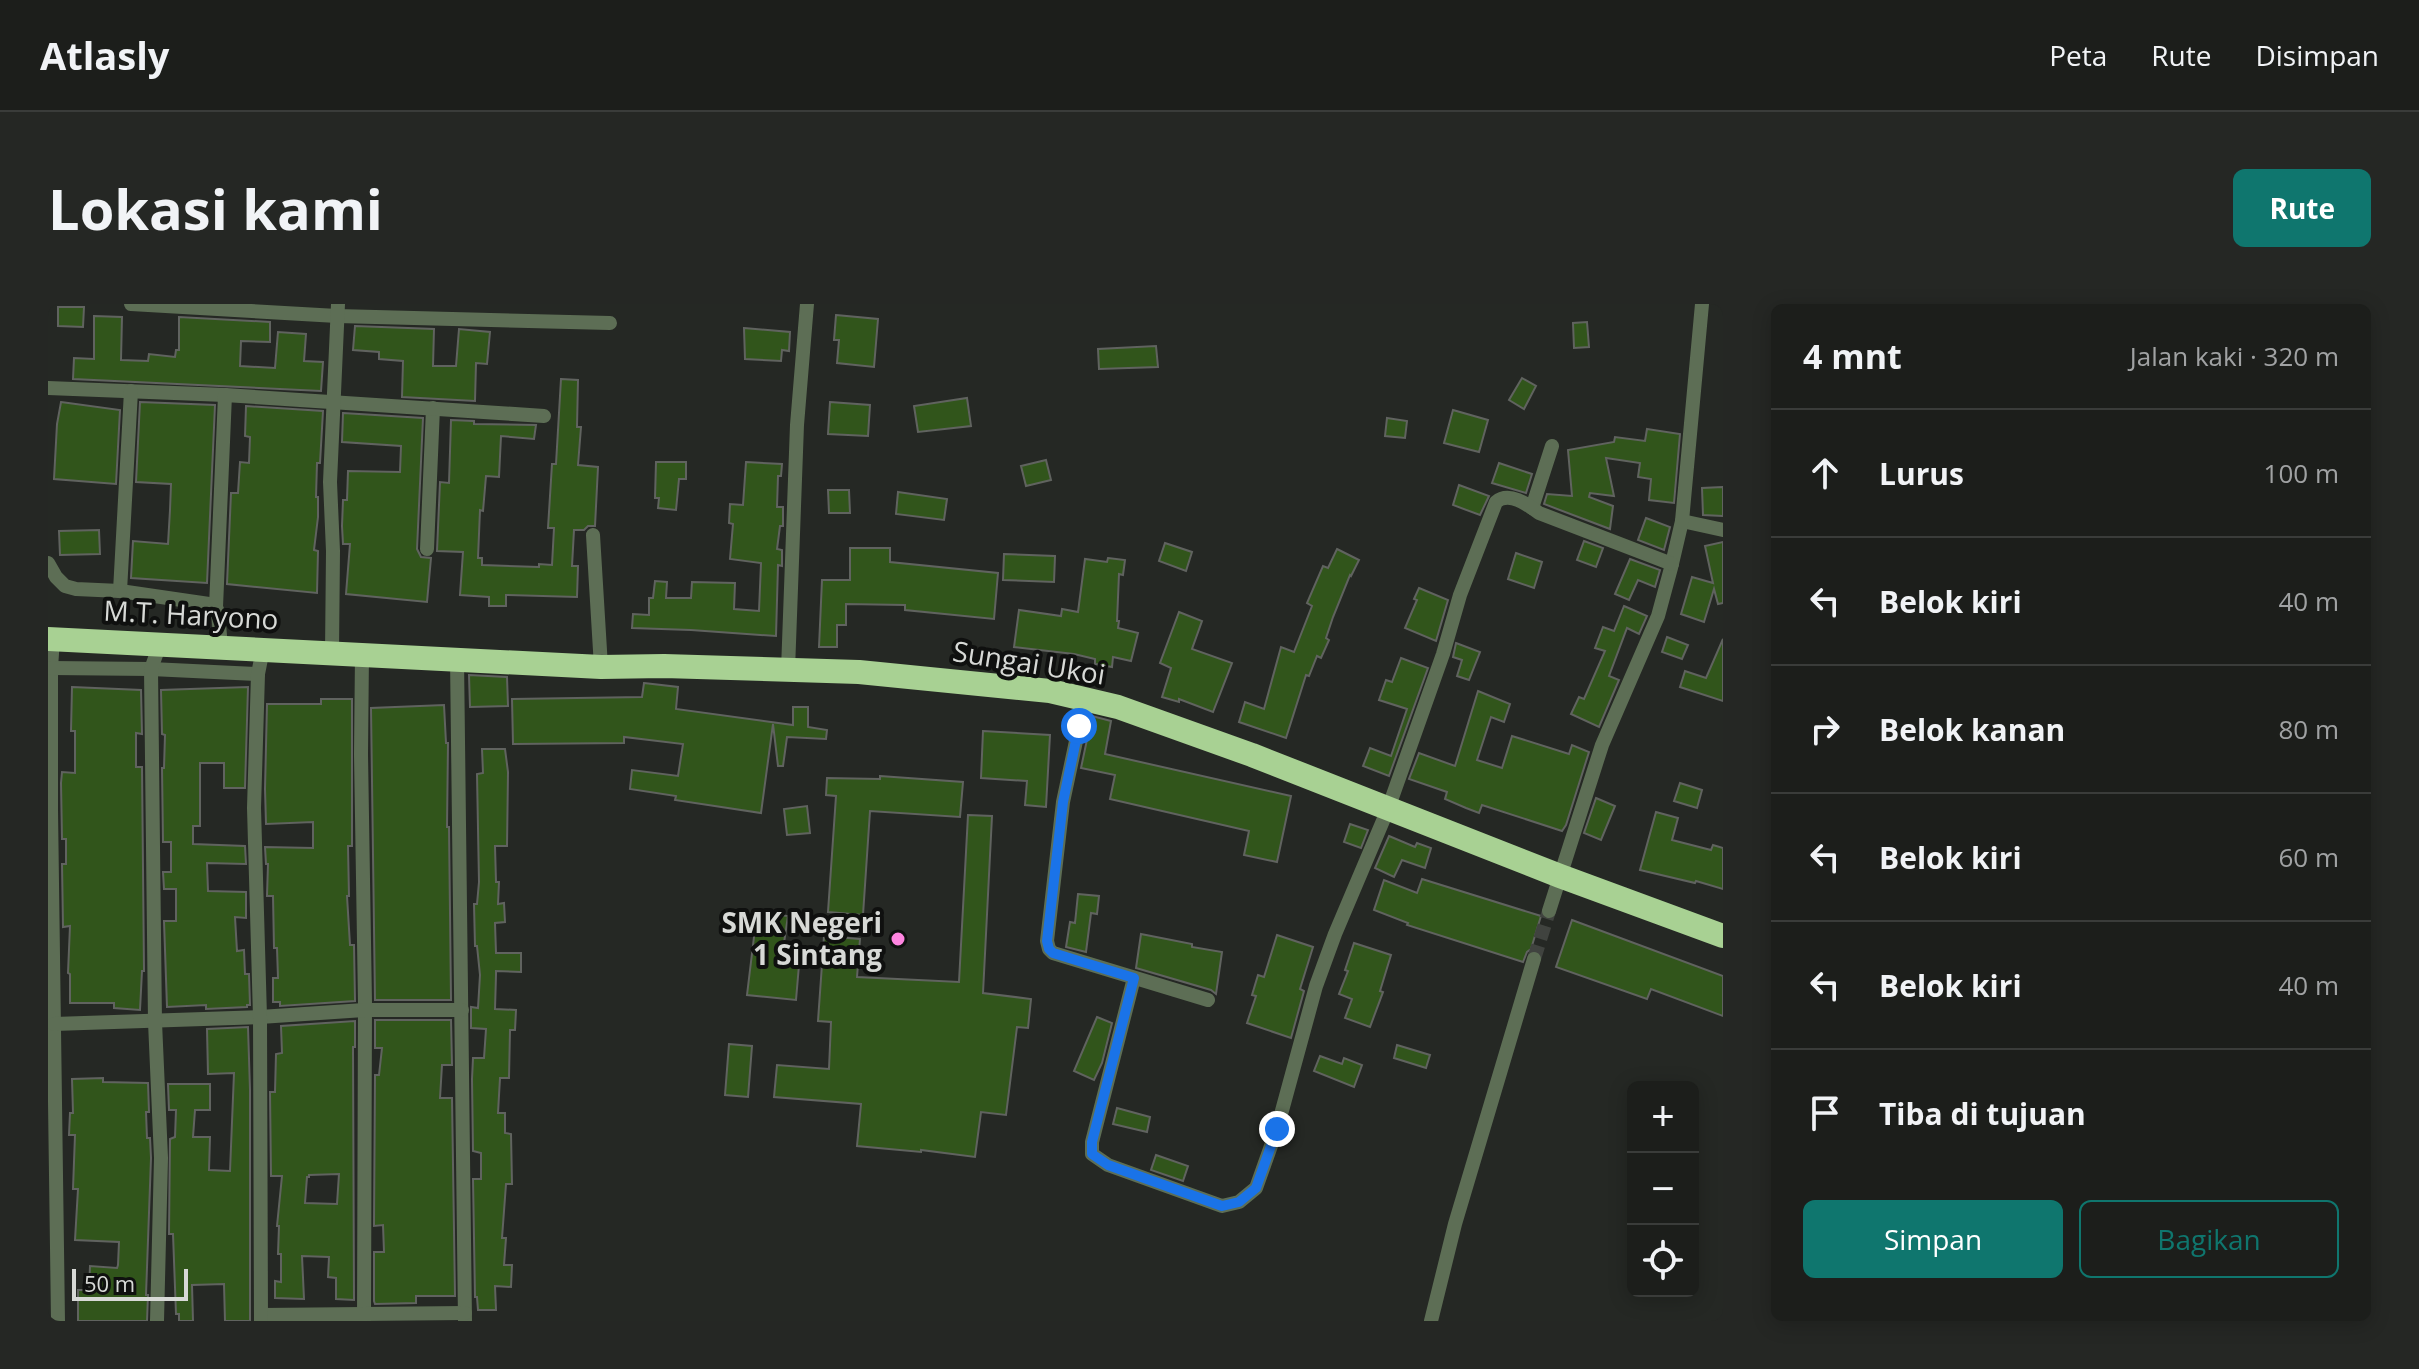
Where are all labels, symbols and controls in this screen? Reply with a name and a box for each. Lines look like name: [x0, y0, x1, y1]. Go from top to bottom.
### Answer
text: Atlasly: [40, 29, 169, 81]
text: Peta: [2049, 36, 2107, 74]
text: Rute: [2151, 36, 2211, 74]
text: Disimpan: [2255, 36, 2379, 74]
button: Rute: [2233, 169, 2371, 247]
text: Lokasi kami: [48, 170, 383, 246]
text: 4 mnt: [1803, 333, 1902, 379]
text: Jalan kaki · 320 m: [2130, 338, 2339, 374]
icon: ahead: [1803, 451, 1847, 495]
text: Lurus: [1879, 453, 1964, 494]
text: 100 m: [2264, 455, 2339, 491]
icon: left: [1803, 579, 1847, 623]
text: Belok kiri: [1879, 581, 2022, 622]
text: 40 m: [2278, 583, 2339, 619]
street label: M.T. Haryono: [103, 590, 279, 638]
street label: Sungai Ukoi: [950, 631, 1108, 693]
icon: right: [1803, 707, 1847, 751]
route start: [1061, 708, 1097, 744]
text: Belok kanan: [1879, 709, 2065, 750]
text: 80 m: [2278, 711, 2339, 747]
icon: left: [1803, 835, 1847, 879]
text: Belok kiri: [1879, 837, 2022, 878]
text: 60 m: [2278, 839, 2339, 875]
place label: SMK Negeri 1 Sintang: [721, 903, 882, 973]
marker: SMK Negeri 1 Sintang: [889, 930, 907, 948]
icon: left: [1803, 963, 1847, 1007]
text: Belok kiri: [1879, 965, 2022, 1006]
text: 40 m: [2278, 967, 2339, 1003]
map controls: [1627, 1081, 1699, 1297]
button: +: [1627, 1081, 1699, 1153]
icon: arrive: [1803, 1091, 1847, 1135]
text: Tiba di tujuan: [1879, 1093, 2086, 1134]
route end: [1259, 1111, 1295, 1147]
button: −: [1627, 1153, 1699, 1225]
button: Simpan: [1803, 1200, 2063, 1278]
button: Bagikan: [2079, 1200, 2339, 1278]
button: locate: [1627, 1225, 1699, 1297]
scale bar: [72, 1265, 188, 1301]
text: 50 m: [84, 1268, 135, 1298]

